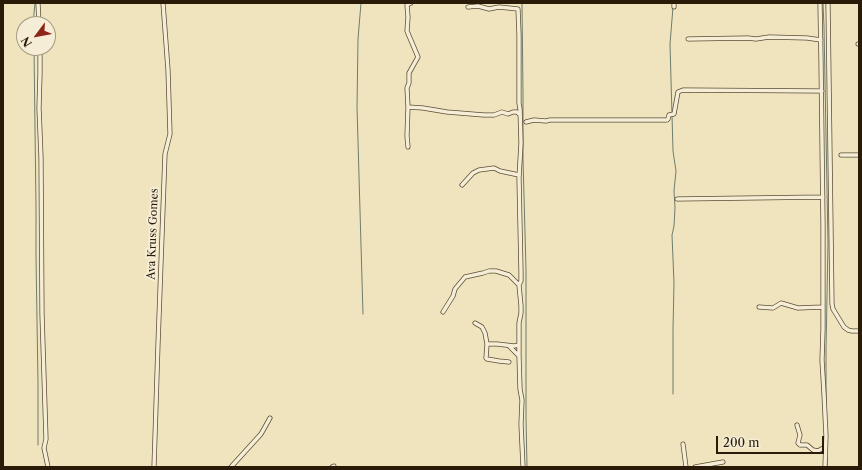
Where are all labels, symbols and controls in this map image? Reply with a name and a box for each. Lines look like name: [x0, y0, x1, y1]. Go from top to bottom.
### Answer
north arrow: [16, 16, 56, 56]
text: N: [18, 34, 35, 50]
street label: Ava Kruss Gomes: [145, 188, 161, 280]
scale bar: [718, 428, 826, 454]
text: 200 m: [723, 435, 760, 450]

